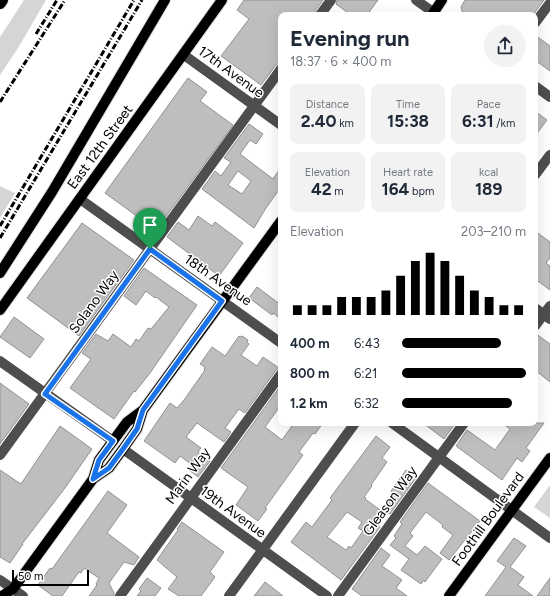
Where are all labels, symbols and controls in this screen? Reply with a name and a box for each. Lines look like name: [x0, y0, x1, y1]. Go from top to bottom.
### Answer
text: Evening run: [290, 25, 410, 52]
button: share: [484, 25, 526, 67]
street label: 17th Avenue: [195, 42, 268, 102]
text: 18:37 · 6 × 400 m: [290, 54, 391, 69]
text: Distance: [306, 98, 349, 111]
text: Time: [396, 98, 420, 111]
text: Pace: [477, 98, 501, 111]
street label: East 12th Street: [64, 102, 136, 192]
text: 2.40: [301, 111, 337, 131]
text: 15:38: [387, 111, 429, 131]
text: 6:31: [462, 111, 494, 131]
text: km: [337, 117, 354, 130]
text: /km: [494, 117, 515, 130]
text: Elevation: [305, 166, 350, 179]
text: Heart rate: [383, 166, 433, 179]
text: kcal: [479, 166, 498, 179]
text: 42: [311, 179, 332, 199]
text: 164: [382, 179, 409, 199]
text: 189: [475, 179, 502, 199]
text: m: [332, 185, 344, 198]
text: bpm: [409, 185, 434, 198]
pin: [133, 208, 167, 249]
icon: arrive: [139, 214, 161, 236]
text: Elevation: [290, 224, 343, 239]
text: 203–210 m: [461, 224, 526, 239]
street label: 18th Avenue: [181, 251, 255, 310]
street label: Solano Way: [65, 267, 123, 337]
text: 400 m: [290, 336, 330, 351]
text: 6:43: [354, 336, 380, 351]
text: 800 m: [290, 366, 329, 381]
text: 6:21: [354, 366, 377, 381]
text: 1.2 km: [290, 396, 328, 411]
text: 6:32: [354, 396, 379, 411]
street label: Marin Way: [162, 444, 214, 507]
street label: Gleason Way: [359, 462, 421, 539]
street label: Foothill Boulevard: [448, 469, 528, 569]
street label: 19th Avenue: [197, 482, 270, 542]
scale bar: [12, 568, 89, 587]
text: 50 m: [18, 570, 43, 583]

